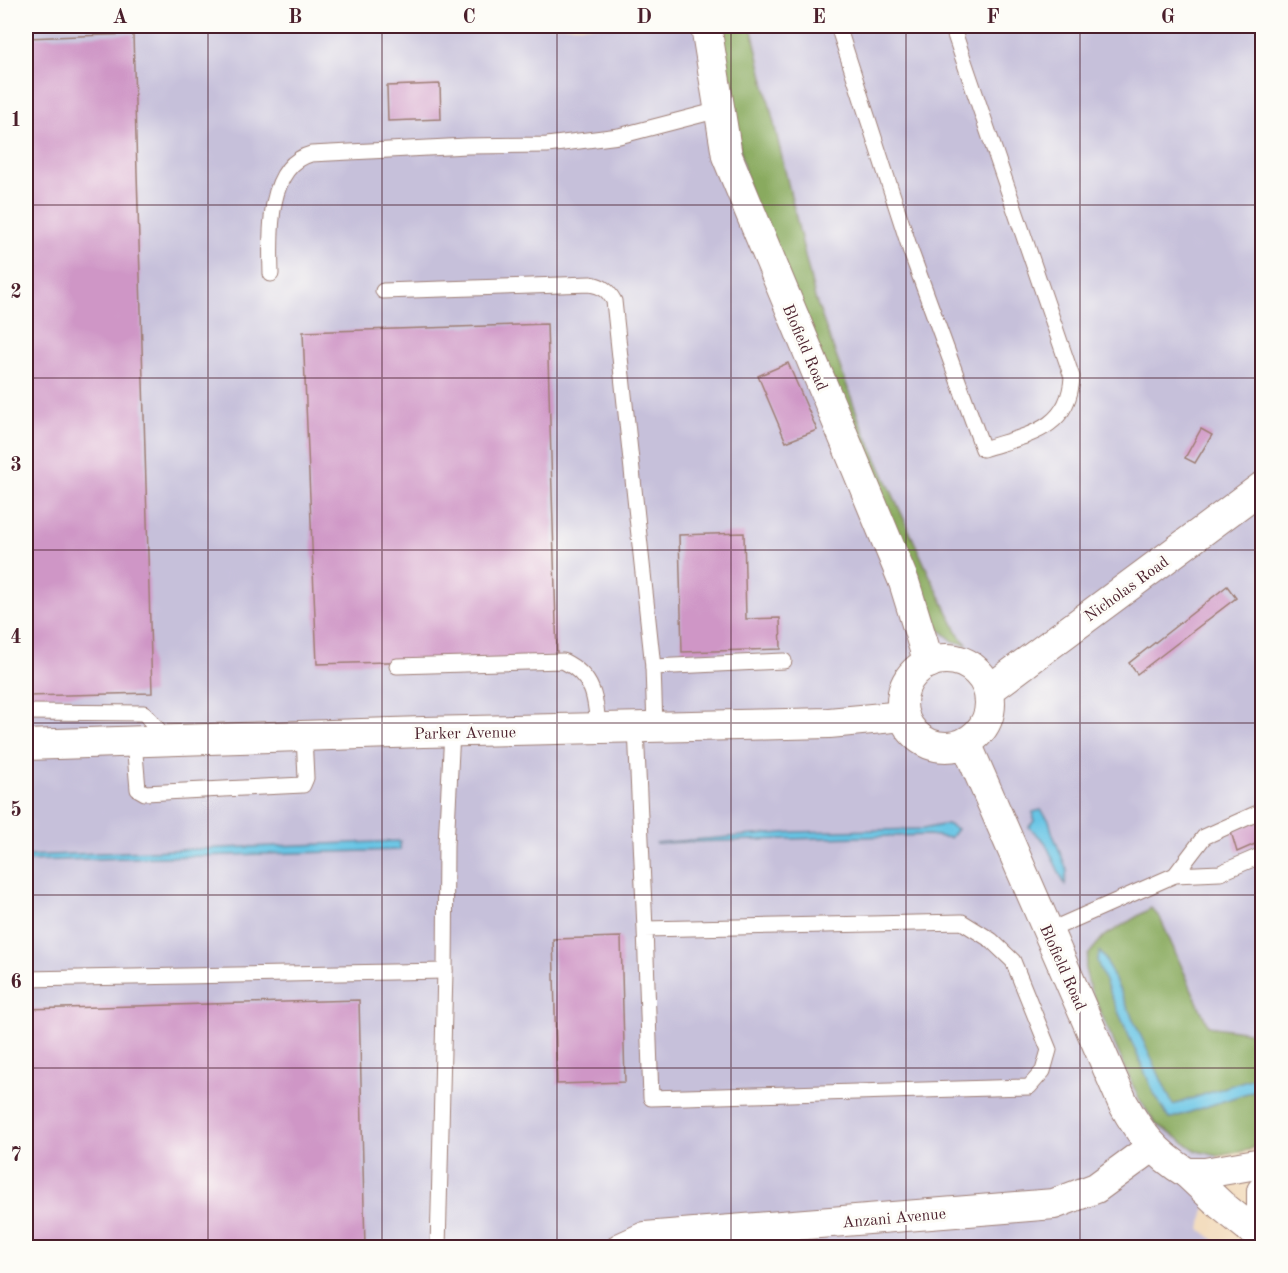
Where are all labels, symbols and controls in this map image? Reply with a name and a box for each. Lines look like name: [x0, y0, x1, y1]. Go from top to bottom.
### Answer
text: A: [112, 8, 128, 28]
text: B: [288, 8, 302, 28]
text: C: [462, 8, 476, 28]
text: D: [636, 8, 652, 28]
text: E: [812, 8, 826, 28]
text: F: [986, 8, 1000, 28]
text: G: [1161, 8, 1175, 28]
text: 1: [10, 111, 22, 131]
text: 2: [10, 283, 22, 303]
street label: Blofield Road: [779, 302, 829, 393]
text: 3: [10, 456, 22, 476]
street label: Nicholas Road: [1082, 554, 1172, 625]
text: 4: [10, 628, 22, 648]
street label: Parker Avenue: [414, 725, 516, 743]
text: 5: [10, 800, 22, 821]
street label: Blofield Road: [1036, 923, 1088, 1013]
text: 6: [10, 973, 22, 993]
text: 7: [10, 1146, 22, 1166]
street label: Anzani Avenue: [842, 1206, 947, 1231]

